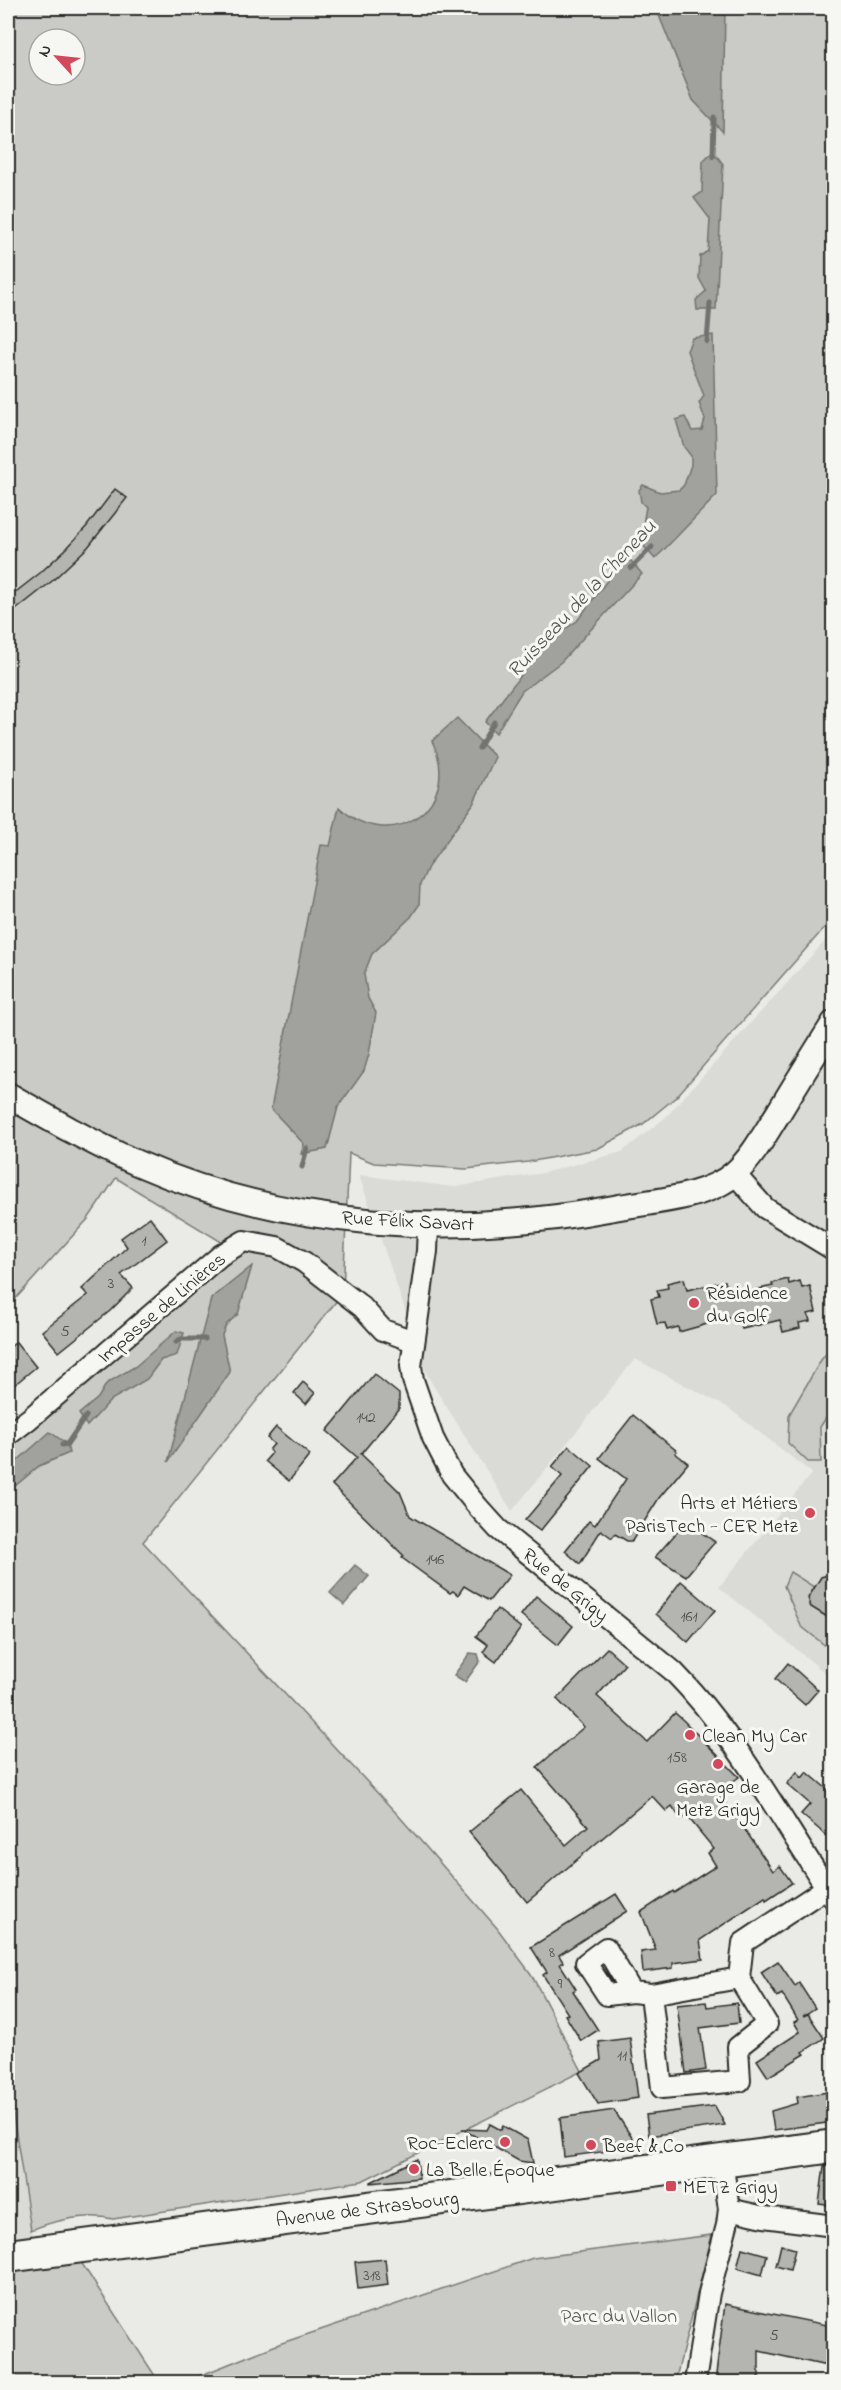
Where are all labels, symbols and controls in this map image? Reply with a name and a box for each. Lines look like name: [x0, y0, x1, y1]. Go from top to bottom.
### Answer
north arrow: [27, 27, 87, 87]
text: N: [32, 41, 59, 61]
water label: Ruisseau de la Cheneau: [501, 513, 664, 685]
street label: Rue Félix Savart: [341, 1205, 475, 1240]
house number: 1: [141, 1229, 147, 1253]
street label: Impasse de Linières: [92, 1246, 233, 1372]
house number: 3: [108, 1272, 114, 1296]
place label: Résidence du Golf: [706, 1280, 788, 1332]
marker: Résidence du Golf: [687, 1296, 701, 1310]
house number: 5: [60, 1320, 70, 1344]
house number: 142: [356, 1406, 376, 1430]
place label: Arts et Métiers ParisTech - CER Metz: [625, 1490, 799, 1542]
marker: Arts et Métiers ParisTech - CER Metz: [803, 1506, 817, 1520]
street label: Rue de Grigy: [514, 1542, 614, 1631]
house number: 146: [426, 1548, 444, 1572]
house number: 161: [680, 1605, 698, 1629]
place label: Clean My Car: [702, 1723, 808, 1752]
marker: Clean My Car: [683, 1728, 697, 1742]
house number: 158: [667, 1746, 687, 1770]
marker: Garage de Metz Grigy: [711, 1757, 725, 1771]
place label: Garage de Metz Grigy: [676, 1774, 760, 1827]
house number: 8: [549, 1941, 555, 1965]
house number: 9: [558, 1972, 563, 1996]
house number: 11: [617, 2044, 627, 2068]
place label: Roc-Eclerc: [407, 2130, 493, 2159]
place label: Beef & Co: [602, 2133, 684, 2162]
marker: Roc-Eclerc: [498, 2135, 512, 2149]
marker: Beef & Co: [584, 2138, 598, 2152]
place label: La Belle Époque: [426, 2157, 554, 2186]
marker: La Belle Époque: [407, 2162, 421, 2176]
place label: METZ Grigy: [683, 2174, 778, 2204]
marker: METZ Grigy: [664, 2179, 678, 2193]
street label: Avenue de Strasbourg: [274, 2185, 461, 2237]
house number: 318: [363, 2264, 381, 2288]
park label: Parc du Vallon: [561, 2303, 677, 2332]
house number: 5: [769, 2324, 779, 2348]

